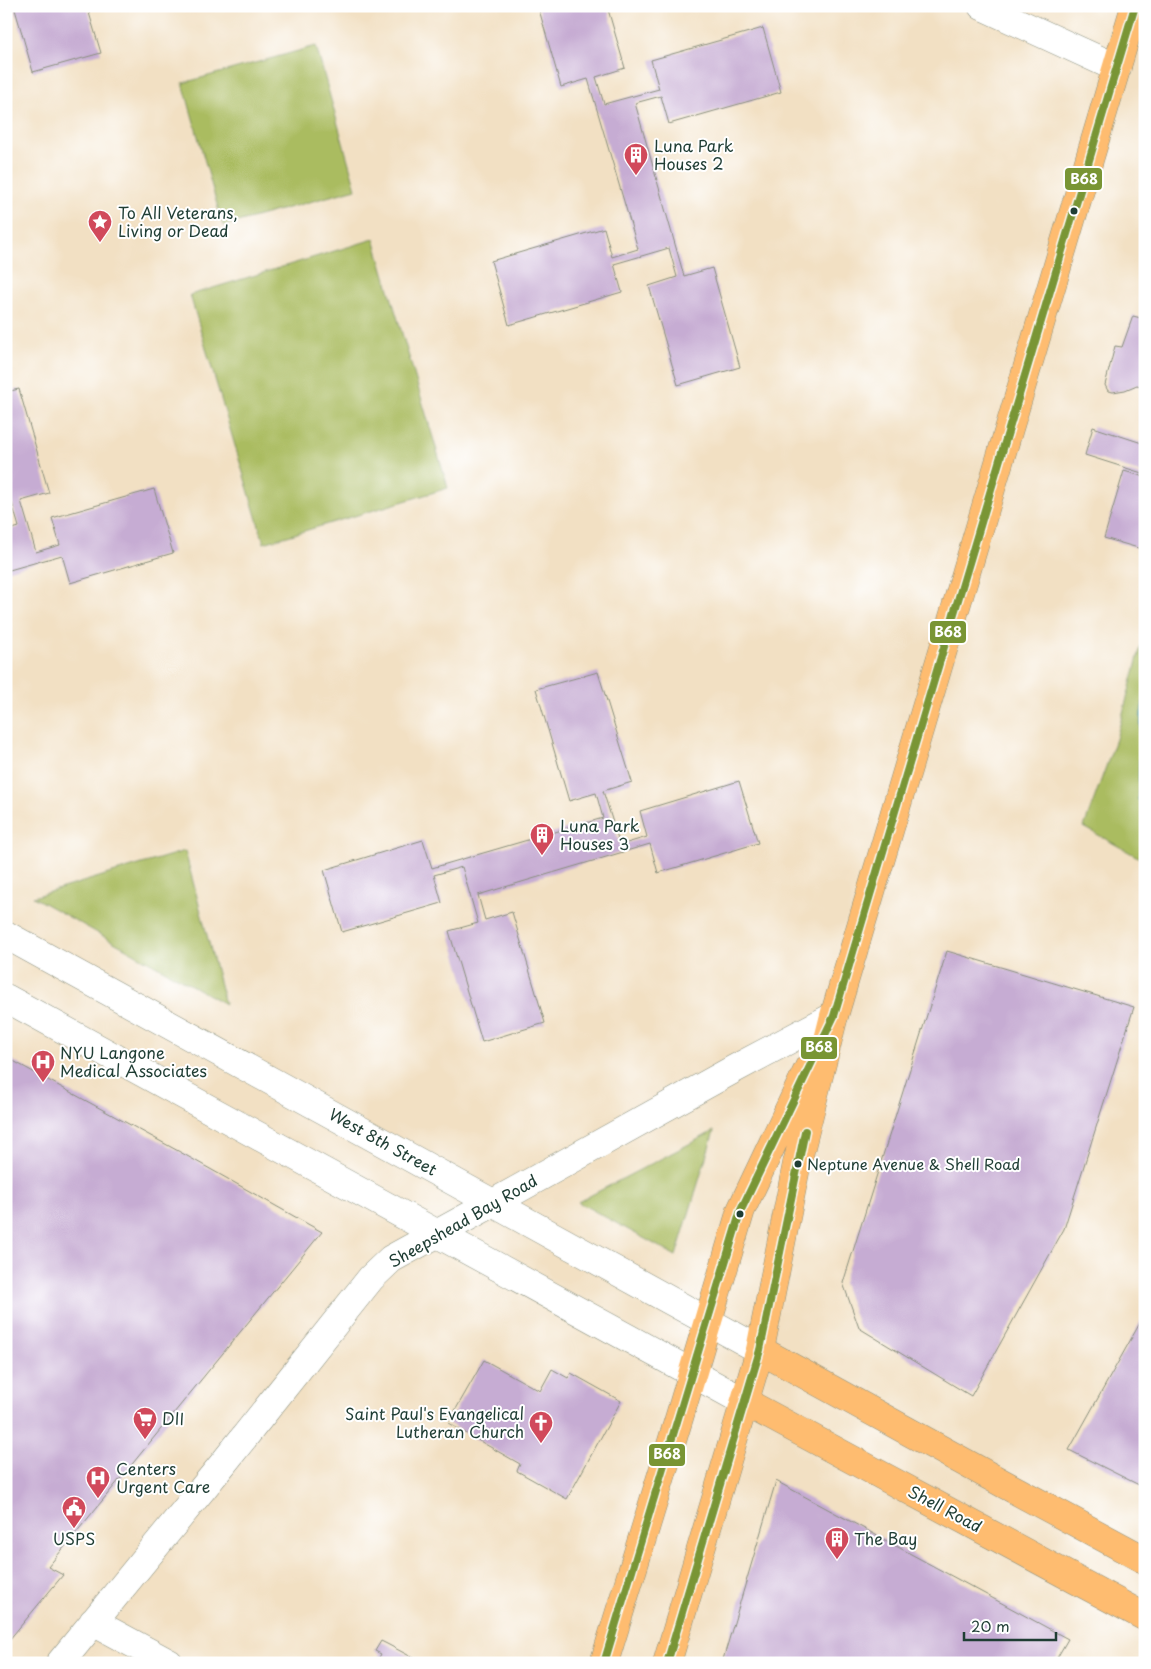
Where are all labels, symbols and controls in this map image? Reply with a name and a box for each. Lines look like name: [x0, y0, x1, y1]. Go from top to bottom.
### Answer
place label: Luna Park Houses 2: [654, 133, 734, 175]
building icon: Luna Park Houses 2: [623, 142, 649, 176]
line badge: B68: [1064, 167, 1103, 191]
text: B68: [1070, 168, 1098, 189]
place label: To All Veterans, Living or Dead: [118, 200, 238, 242]
unlabelled marker: [1069, 206, 1079, 216]
place icon: To All Veterans, Living or Dead: [87, 209, 113, 243]
line badge: B68: [929, 620, 967, 644]
text: B68: [934, 621, 962, 642]
place label: Luna Park Houses 3: [560, 813, 640, 855]
building icon: Luna Park Houses 3: [529, 822, 555, 856]
line badge: B68: [800, 1036, 838, 1060]
text: B68: [805, 1036, 833, 1057]
place label: NYU Langone Medical Associates: [60, 1040, 207, 1082]
hospital icon: NYU Langone Medical Associates: [30, 1049, 56, 1083]
street label: West 8th Street: [325, 1101, 442, 1181]
place label: Neptune Avenue & Shell Road: [807, 1152, 1020, 1175]
marker: Neptune Avenue & Shell Road: [793, 1159, 803, 1169]
street label: Sheepshead Bay Road: [384, 1168, 541, 1273]
unlabelled marker: [735, 1209, 745, 1219]
place label: Saint Paul's Evangelical Lutheran Church: [345, 1401, 524, 1443]
supermarket icon: DII: [132, 1406, 158, 1440]
place label: DII: [162, 1406, 185, 1430]
church icon: Saint Paul's Evangelical Lutheran Church: [528, 1410, 554, 1444]
line badge: B68: [648, 1443, 686, 1467]
text: B68: [653, 1443, 681, 1464]
place label: Centers Urgent Care: [116, 1456, 210, 1498]
hospital icon: Centers Urgent Care: [85, 1465, 111, 1499]
street label: Shell Road: [904, 1479, 987, 1538]
public building icon: USPS: [61, 1495, 87, 1529]
place label: USPS: [53, 1526, 95, 1550]
building icon: The Bay: [824, 1526, 850, 1560]
place label: The Bay: [854, 1526, 917, 1550]
scale bar: [964, 1609, 1056, 1641]
text: 20 m: [971, 1614, 1010, 1637]

